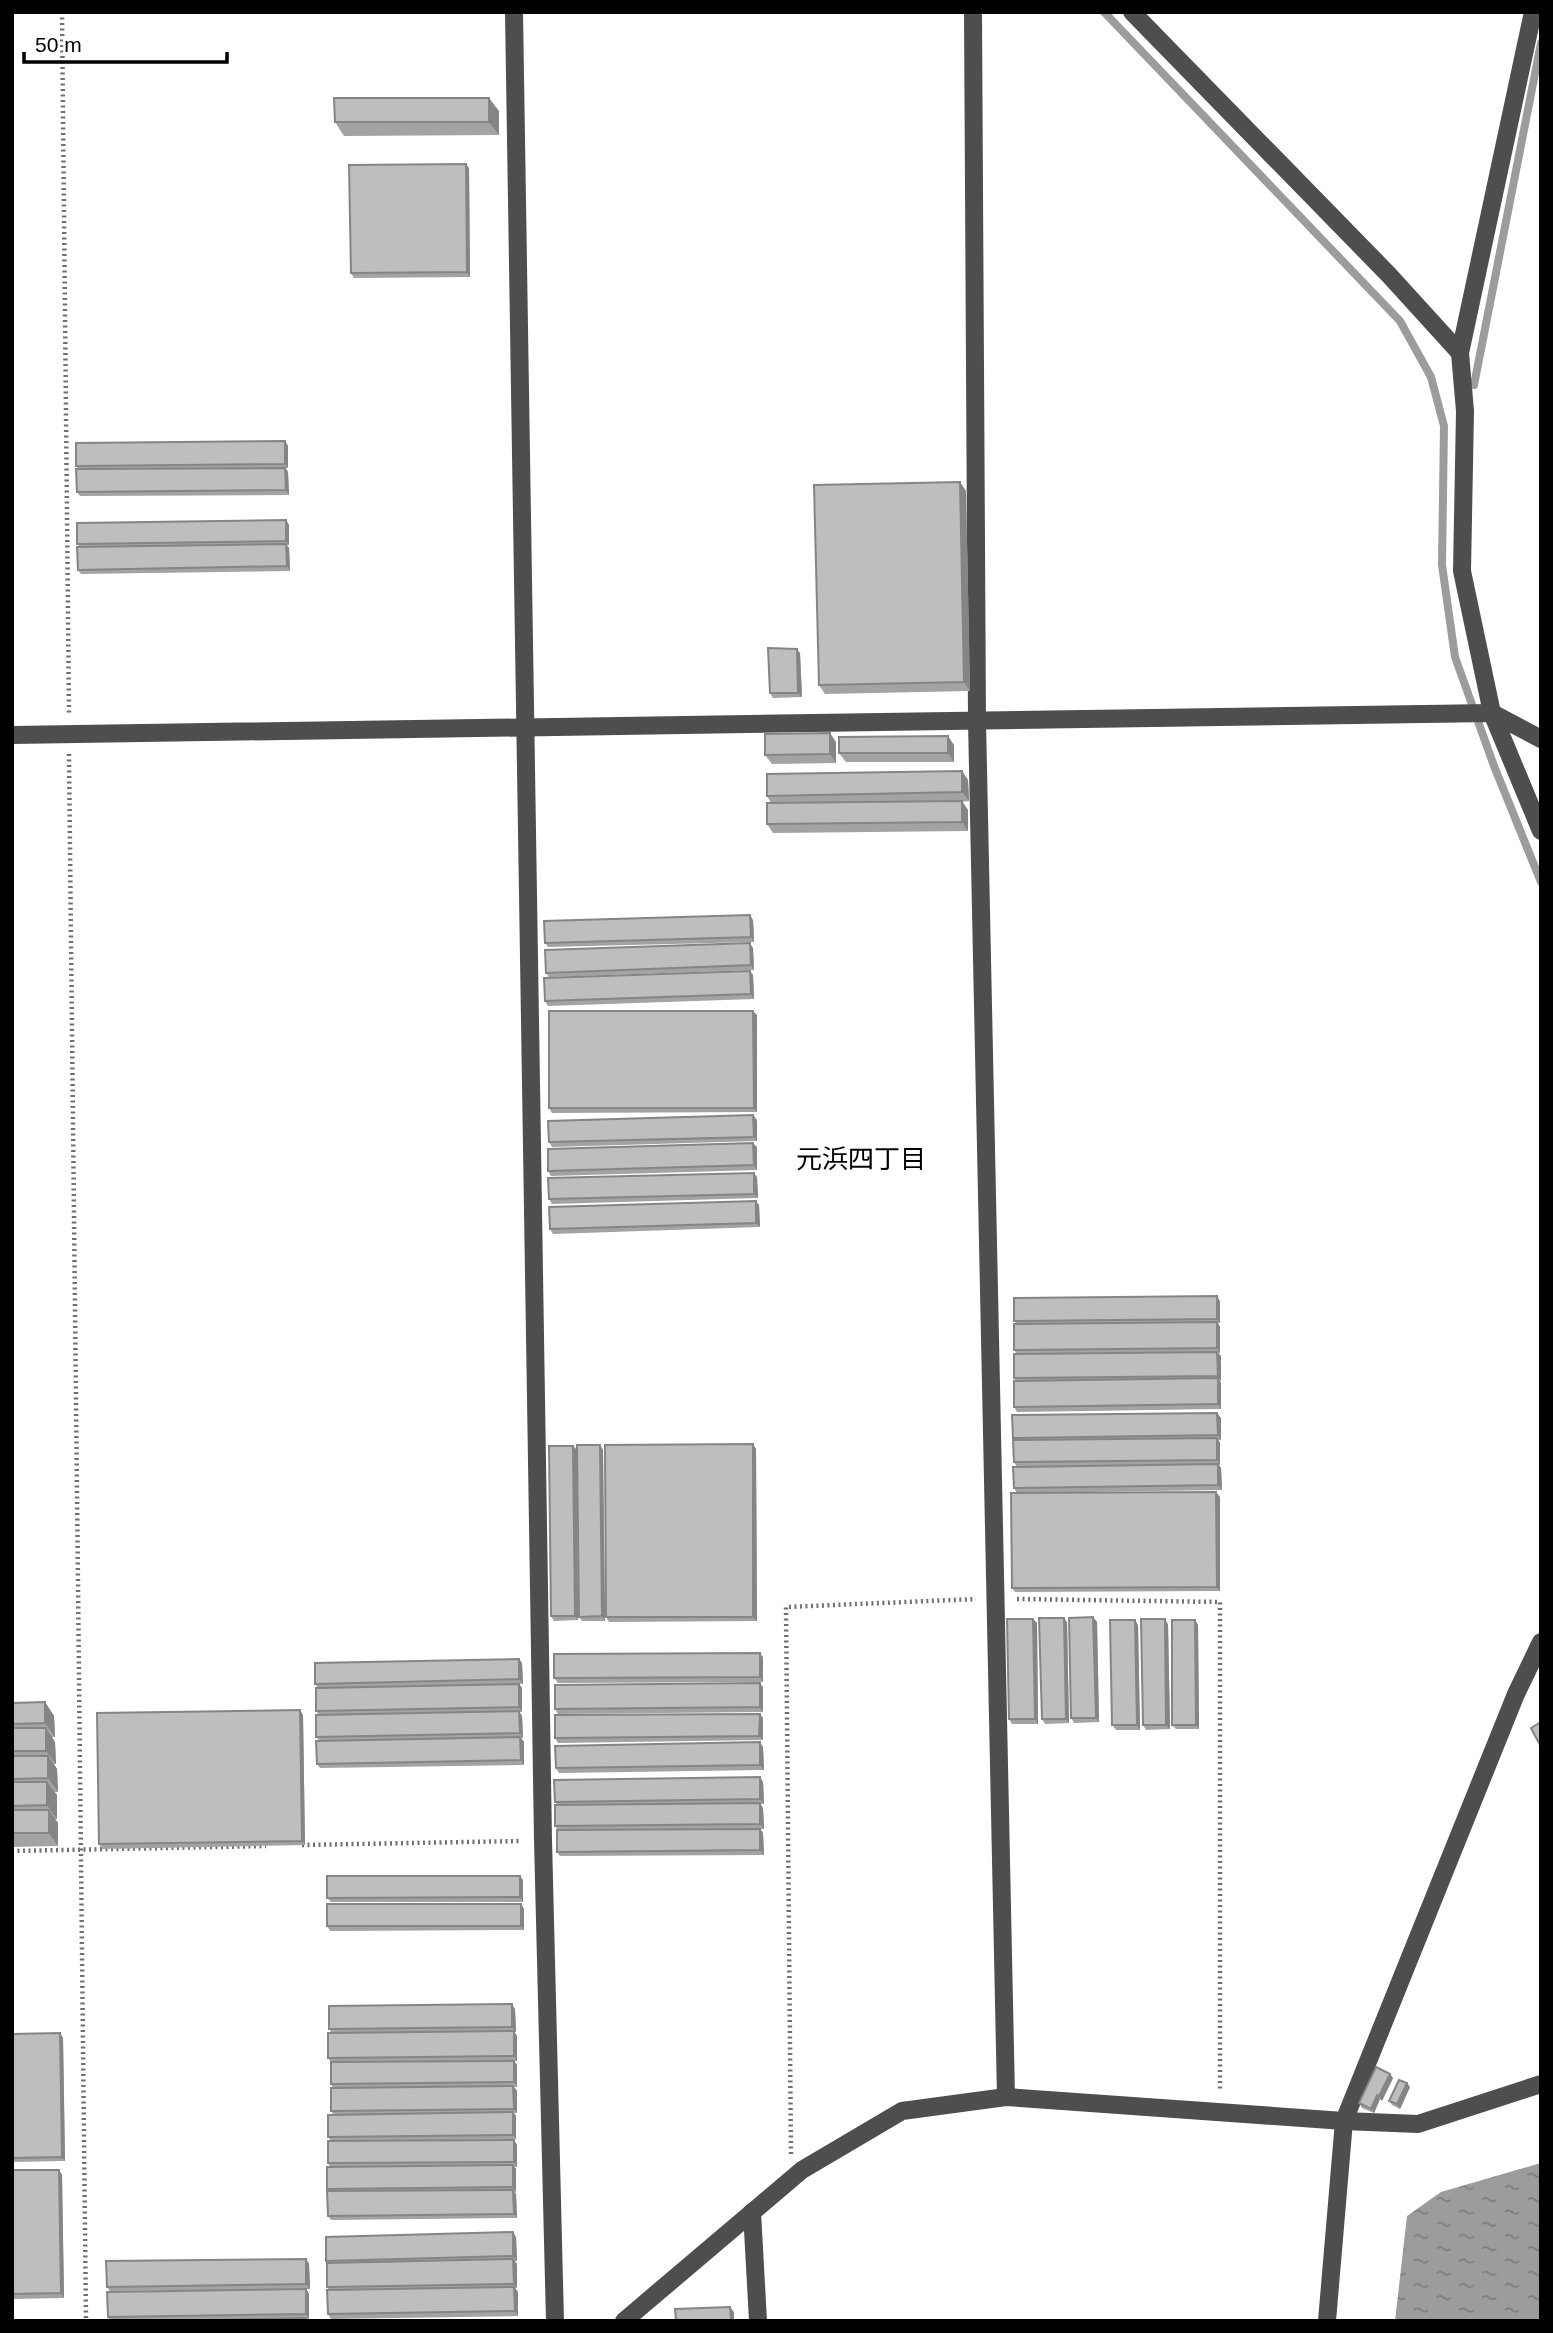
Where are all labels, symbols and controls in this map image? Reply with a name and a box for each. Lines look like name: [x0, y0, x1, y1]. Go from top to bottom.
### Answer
scale bar: [24, 21, 228, 65]
text: 50 m: [35, 33, 82, 56]
district label: 元浜四丁目: [796, 1144, 926, 1174]

